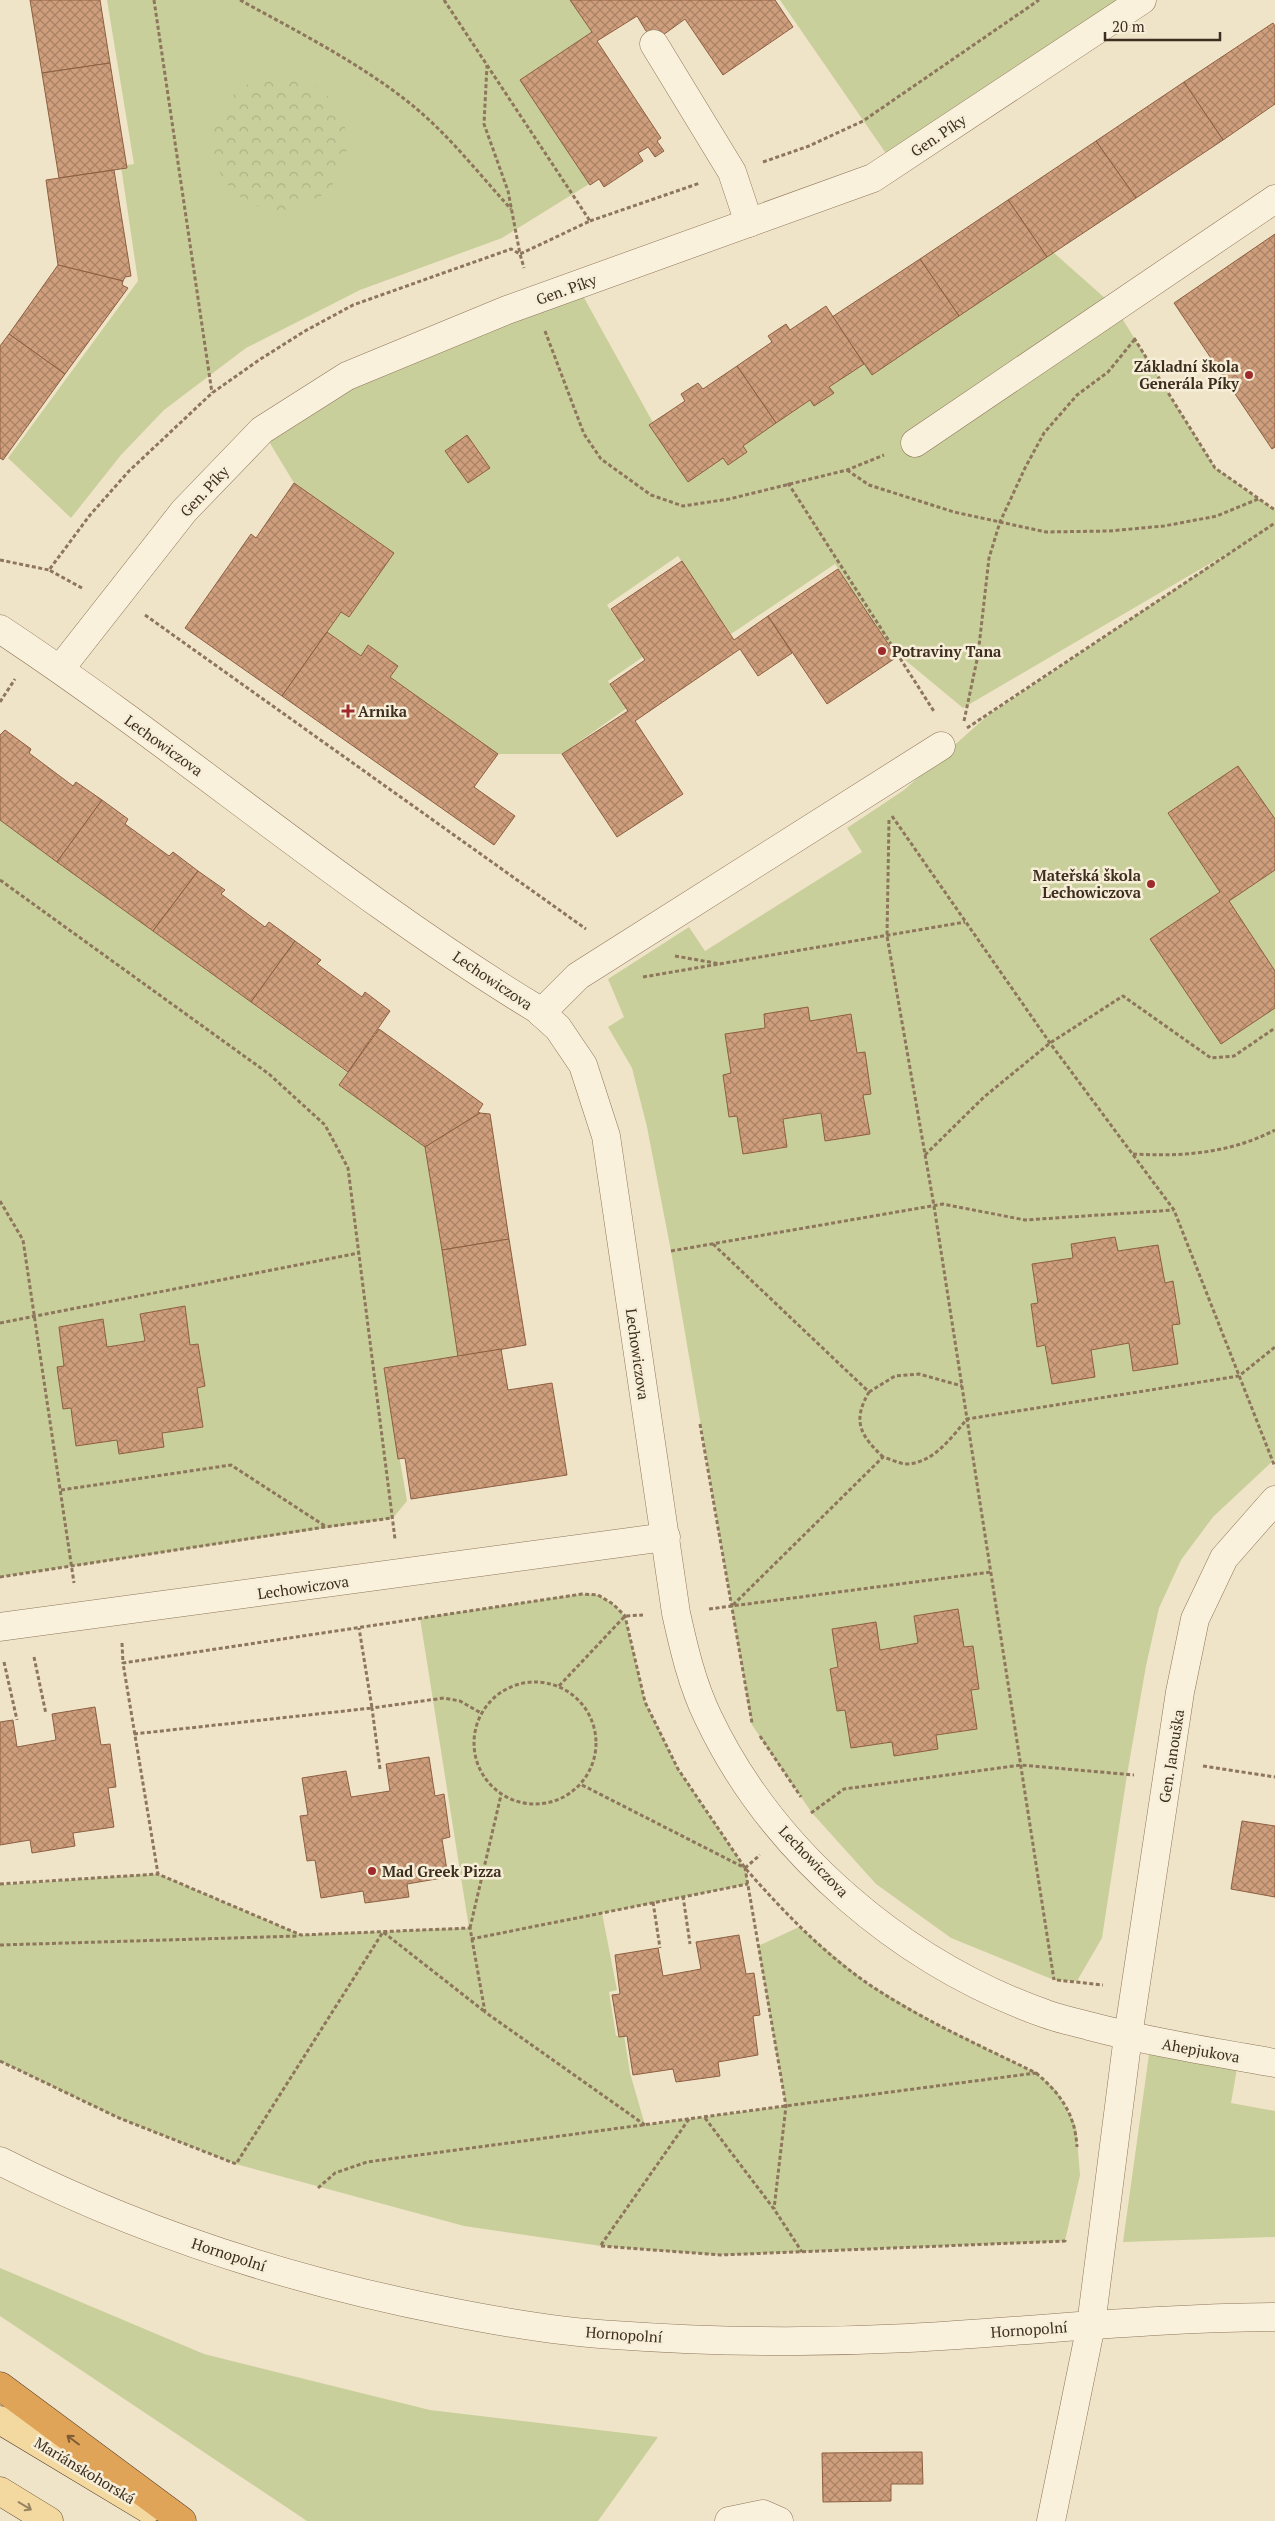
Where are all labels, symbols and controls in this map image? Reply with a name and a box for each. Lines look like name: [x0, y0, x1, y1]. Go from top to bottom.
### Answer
scale bar: [1105, 10, 1220, 42]
text: 20 m: [1112, 16, 1145, 36]
street label: Gen. Píky: [906, 109, 970, 161]
street label: Gen. Píky: [533, 269, 599, 309]
place label: Základní škola Generála Píky: [1134, 356, 1240, 393]
marker: Základní škola Generála Píky: [1243, 369, 1255, 381]
street label: Gen. Píky: [175, 461, 233, 521]
place label: Potraviny Tana: [892, 641, 1002, 661]
marker: Potraviny Tana: [876, 645, 888, 657]
place label: Arnika: [358, 701, 408, 721]
marker: Arnika: [342, 705, 354, 717]
street label: Lechowiczova: [121, 710, 208, 780]
place label: Mateřská škola Lechowiczova: [1033, 865, 1142, 902]
marker: Mateřská škola Lechowiczova: [1145, 878, 1157, 890]
street label: Lechowiczova: [449, 946, 537, 1014]
street label: Lechowiczova: [622, 1307, 654, 1401]
street label: Lechowiczova: [256, 1571, 350, 1603]
street label: Gen. Janouška: [1154, 1707, 1188, 1804]
street label: Lechowiczova: [775, 1821, 854, 1901]
place label: Mad Greek Pizza: [382, 1861, 502, 1881]
marker: Mad Greek Pizza: [366, 1865, 378, 1877]
street label: Ahepjukova: [1160, 2033, 1242, 2067]
street label: Hornopolní: [189, 2233, 269, 2276]
street label: Hornopolní: [990, 2316, 1069, 2342]
street label: Hornopolní: [585, 2321, 664, 2347]
street label: Mariánskohorská: [31, 2432, 140, 2508]
one-way arrow: [66, 2435, 80, 2445]
one-way arrow: [17, 2502, 31, 2512]

